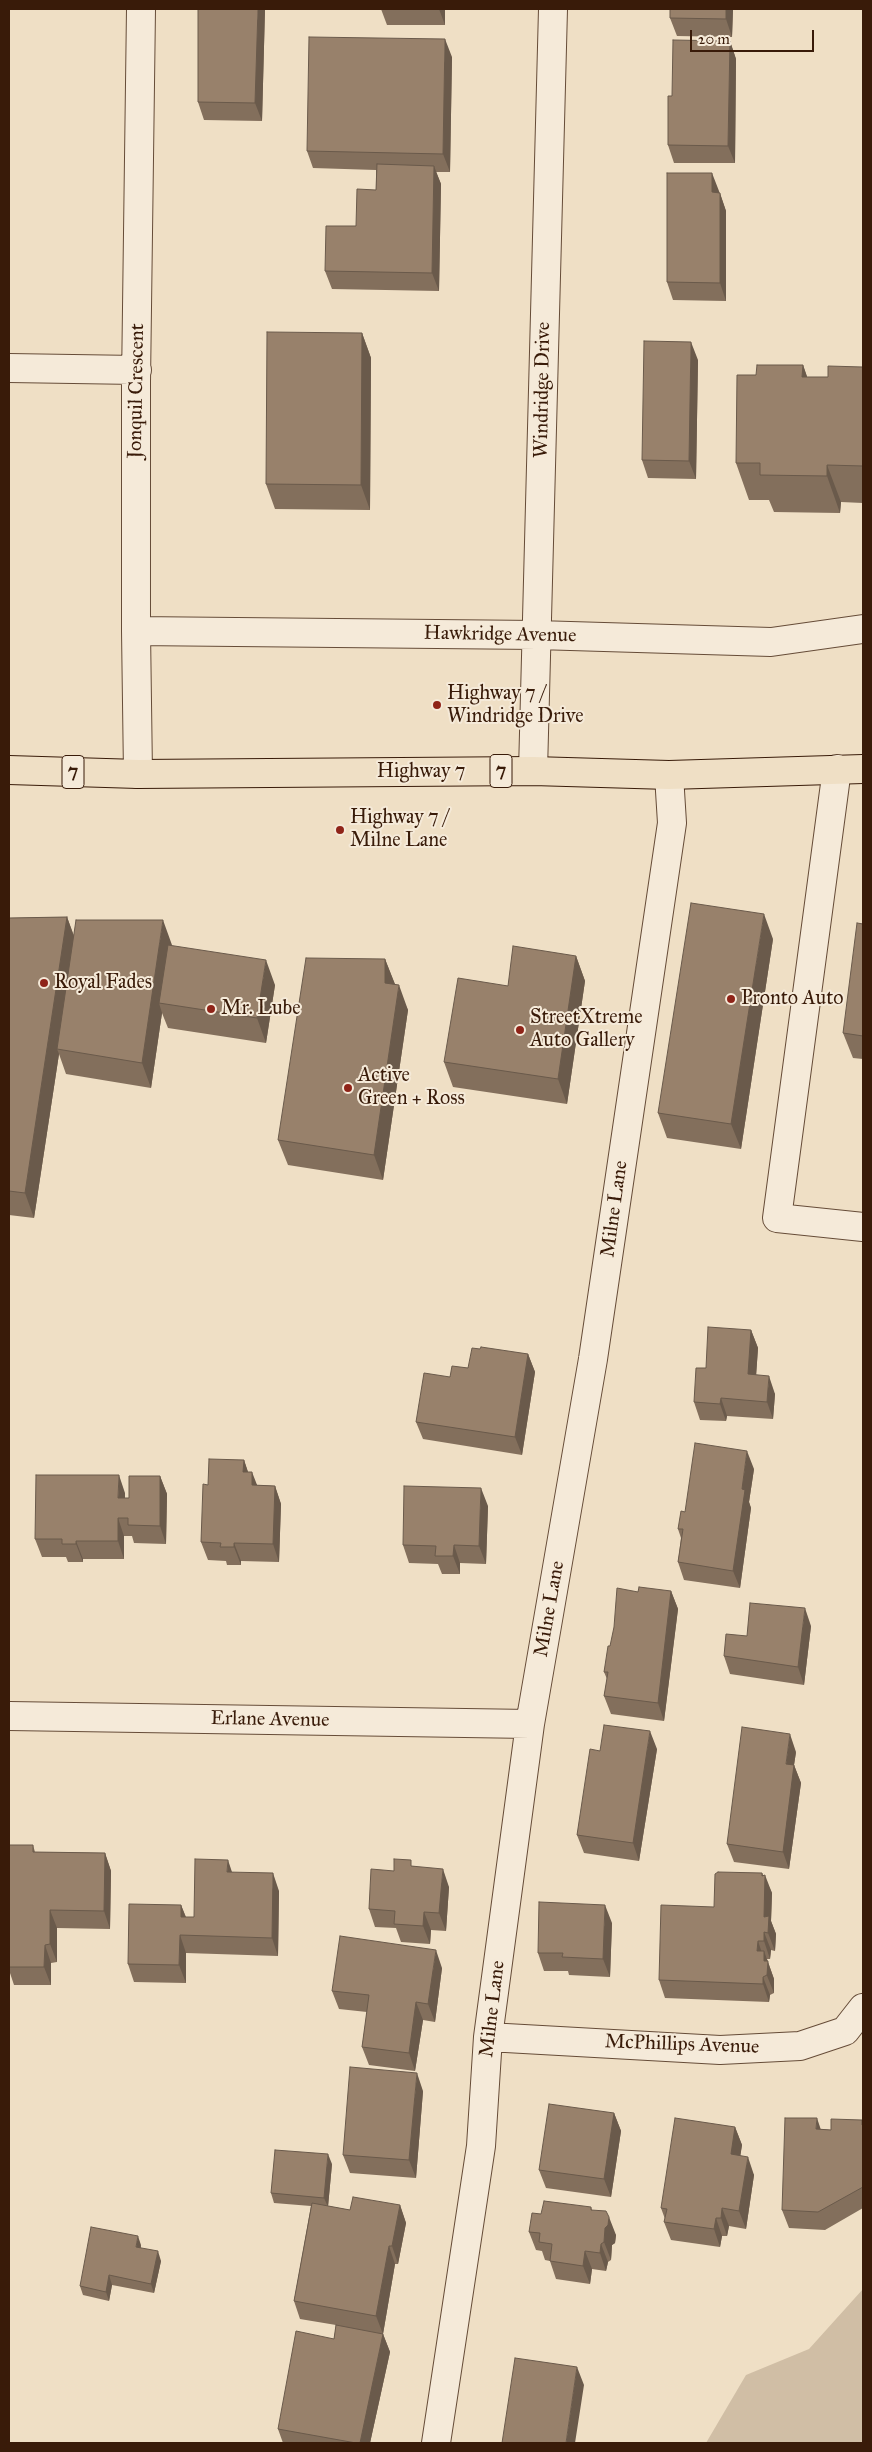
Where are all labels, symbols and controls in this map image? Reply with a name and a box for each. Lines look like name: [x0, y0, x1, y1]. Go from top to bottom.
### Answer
scale bar: [692, 20, 816, 52]
text: 20 m: [698, 30, 730, 48]
street label: Windridge Drive: [530, 322, 556, 458]
street label: Jonquil Crescent: [124, 323, 150, 459]
street label: Hawkridge Avenue: [423, 622, 577, 648]
place label: Highway 7 / Windridge Drive: [447, 682, 584, 729]
marker: Highway 7 / Windridge Drive: [431, 699, 443, 711]
road number: 7: [490, 754, 512, 788]
road number: 7: [62, 756, 84, 789]
street label: Highway 7: [377, 760, 465, 784]
place label: Highway 7 / Milne Lane: [350, 806, 448, 853]
marker: Highway 7 / Milne Lane: [334, 824, 346, 836]
place label: Royal Fades: [54, 971, 152, 995]
marker: Royal Fades: [38, 977, 50, 989]
place label: Pronto Auto: [741, 987, 844, 1011]
marker: Pronto Auto: [725, 993, 737, 1005]
place label: Mr. Lube: [221, 997, 301, 1021]
marker: Mr. Lube: [205, 1003, 217, 1015]
place label: StreetXtreme Auto Gallery: [530, 1006, 643, 1053]
marker: StreetXtreme Auto Gallery: [514, 1024, 526, 1036]
place label: Active Green + Ross: [358, 1064, 465, 1111]
marker: Active Green + Ross: [342, 1082, 354, 1094]
street label: Milne Lane: [596, 1159, 634, 1259]
street label: Milne Lane: [530, 1559, 570, 1659]
street label: Erlane Avenue: [210, 1707, 330, 1733]
street label: Milne Lane: [475, 1959, 511, 2059]
street label: McPhillips Avenue: [604, 2030, 760, 2060]

